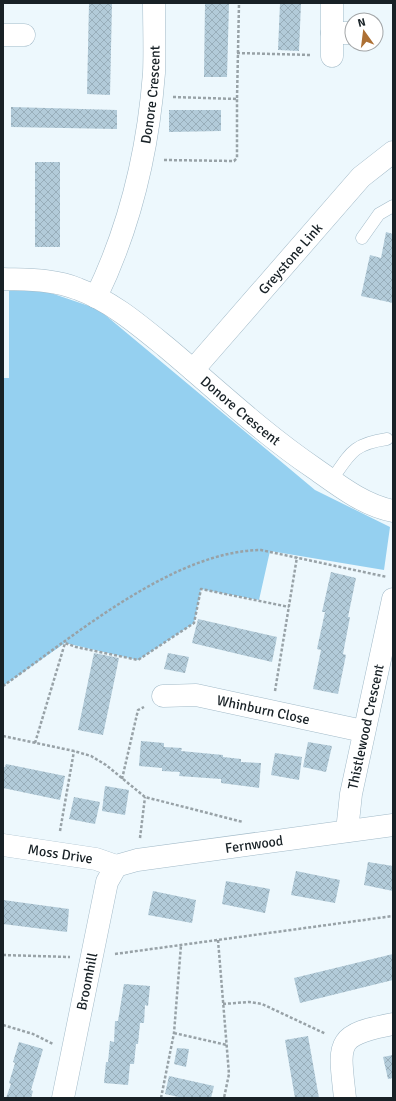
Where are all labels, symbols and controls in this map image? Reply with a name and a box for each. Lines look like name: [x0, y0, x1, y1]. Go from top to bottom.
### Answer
north arrow: [344, 12, 384, 52]
text: N: [356, 16, 367, 30]
street label: Donore Crescent: [137, 45, 163, 145]
street label: Greystone Link: [255, 219, 326, 297]
street label: Donore Crescent: [197, 372, 284, 449]
street label: Thistlewood Crescent: [344, 662, 387, 791]
street label: Whinburn Close: [215, 691, 312, 728]
street label: Fernwood: [224, 832, 284, 856]
street label: Moss Drive: [27, 840, 94, 867]
street label: Broomhill: [73, 951, 101, 1012]

